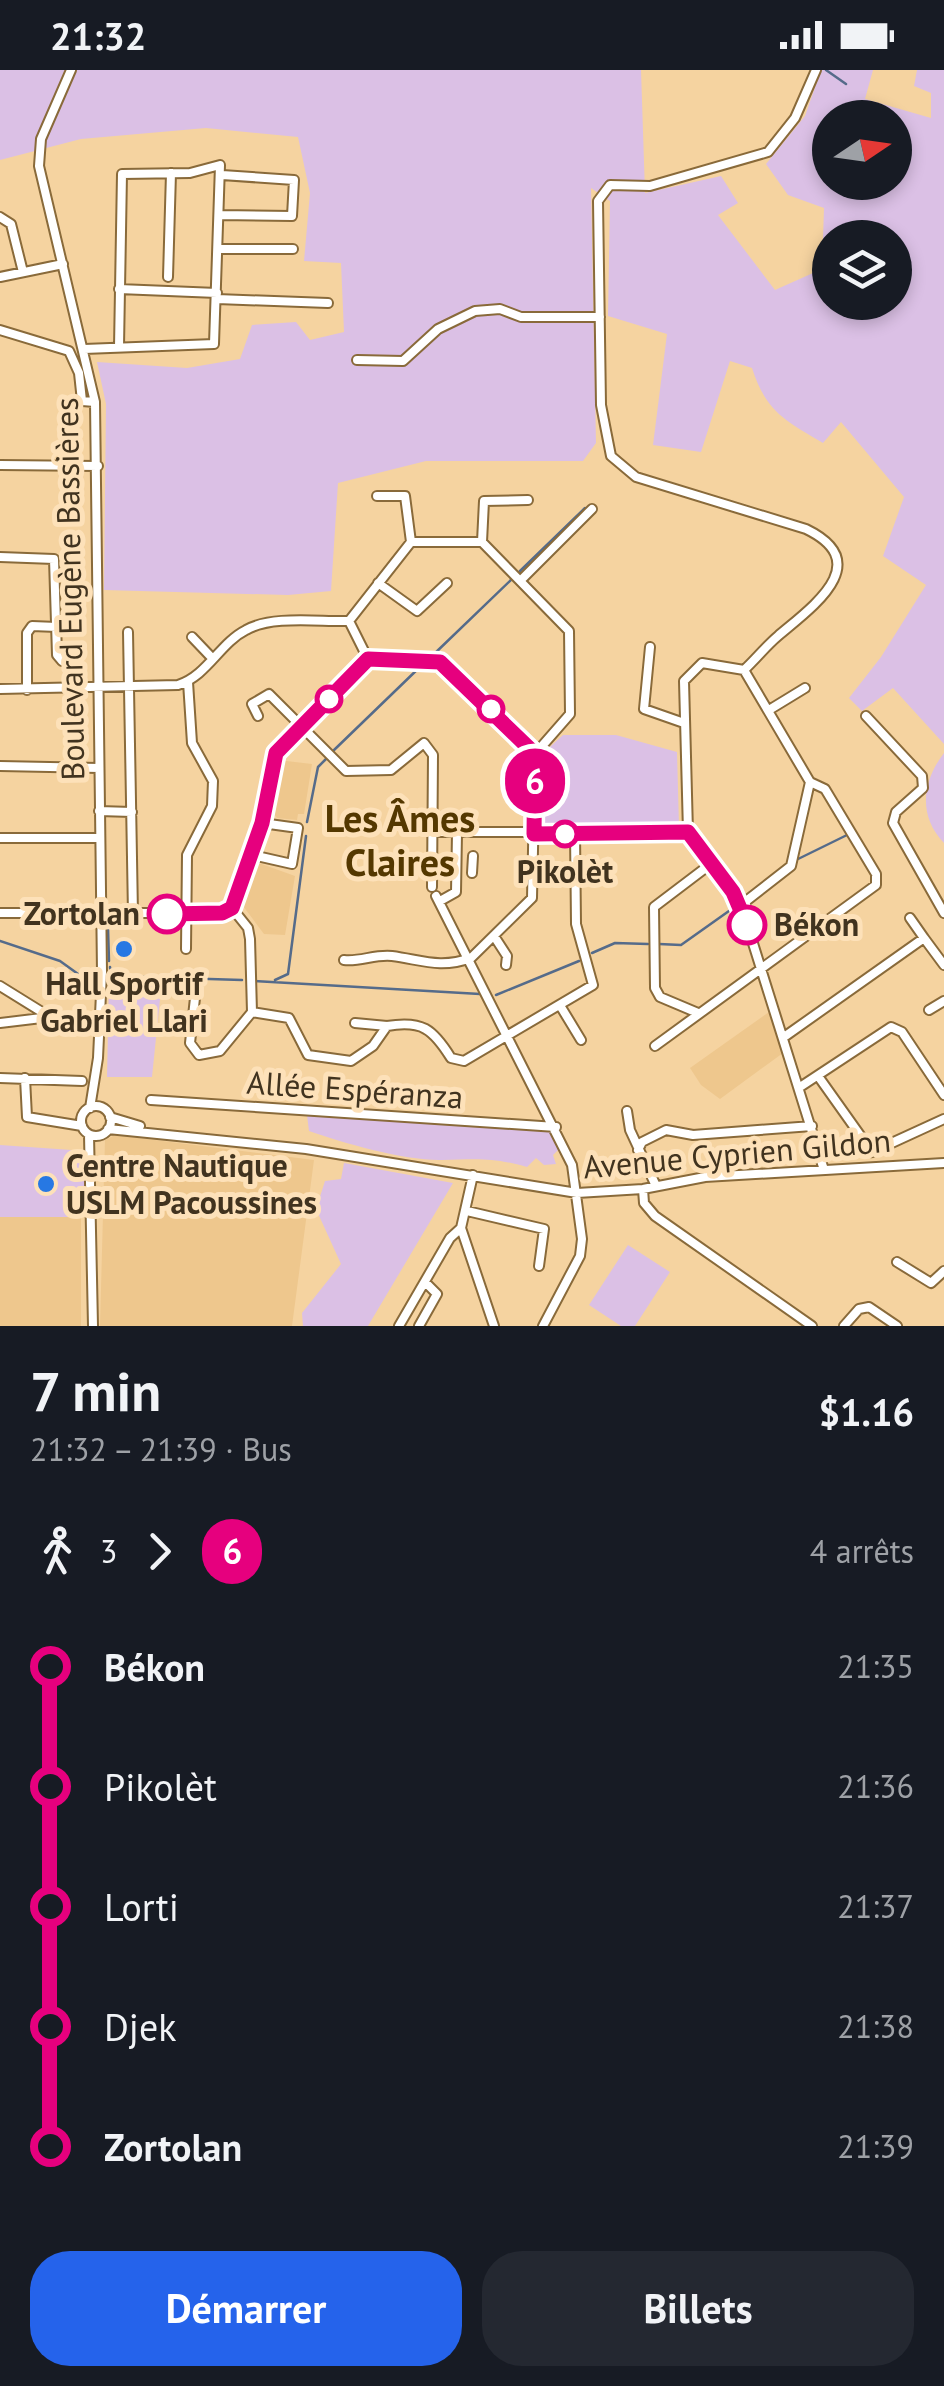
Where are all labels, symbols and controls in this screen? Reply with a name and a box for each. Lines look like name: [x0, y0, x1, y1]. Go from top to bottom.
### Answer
text: 21:32: [50, 11, 146, 60]
north arrow: [812, 100, 912, 200]
map controls: [812, 100, 912, 320]
button: layers: [812, 220, 912, 320]
street label: Boulevard Eugène Bassières: [45, 397, 93, 781]
unlabelled marker: [316, 686, 342, 712]
unlabelled marker: [478, 696, 504, 722]
line badge: 6: [502, 748, 568, 814]
text: 6: [525, 758, 545, 804]
district label: Les Âmes Claires: [325, 793, 475, 886]
marker: Pikolèt: [552, 821, 578, 847]
place label: Pikolèt: [517, 850, 614, 892]
place label: Zortolan: [24, 892, 140, 934]
marker: Zortolan: [148, 895, 186, 933]
place label: Békon: [774, 903, 859, 945]
marker: Békon: [728, 906, 766, 944]
marker: Hall Sportif Gabriel Llari: [113, 938, 135, 960]
place label: Hall Sportif Gabriel Llari: [40, 962, 208, 1041]
street label: Allée Espéranza: [245, 1060, 465, 1118]
street label: Avenue Cyprien Gildon: [581, 1119, 893, 1187]
place label: Centre Nautique USLM Pacoussines: [66, 1144, 317, 1223]
marker: Centre Nautique USLM Pacoussines: [35, 1173, 57, 1195]
text: 7 min: [30, 1355, 161, 1426]
text: $1.16: [818, 1387, 914, 1436]
text: 21:32 – 21:39 · Bus: [30, 1428, 292, 1470]
icon: walk: [30, 1524, 85, 1579]
icon: forward: [132, 1524, 187, 1579]
text: 6: [222, 1528, 242, 1574]
text: 3: [100, 1530, 117, 1572]
text: 4 arrêts: [810, 1530, 914, 1572]
text: Békon: [104, 1642, 205, 1691]
text: 21:35: [837, 1645, 914, 1687]
text: Pikolèt: [104, 1762, 217, 1811]
text: 21:36: [837, 1765, 914, 1807]
text: Lorti: [104, 1882, 179, 1931]
text: 21:37: [837, 1885, 914, 1927]
text: Djek: [104, 2002, 177, 2051]
text: 21:38: [837, 2005, 914, 2047]
text: Zortolan: [104, 2122, 242, 2171]
text: 21:39: [837, 2125, 914, 2167]
button: Démarrer: [30, 2251, 462, 2366]
button: Billets: [482, 2251, 914, 2366]

